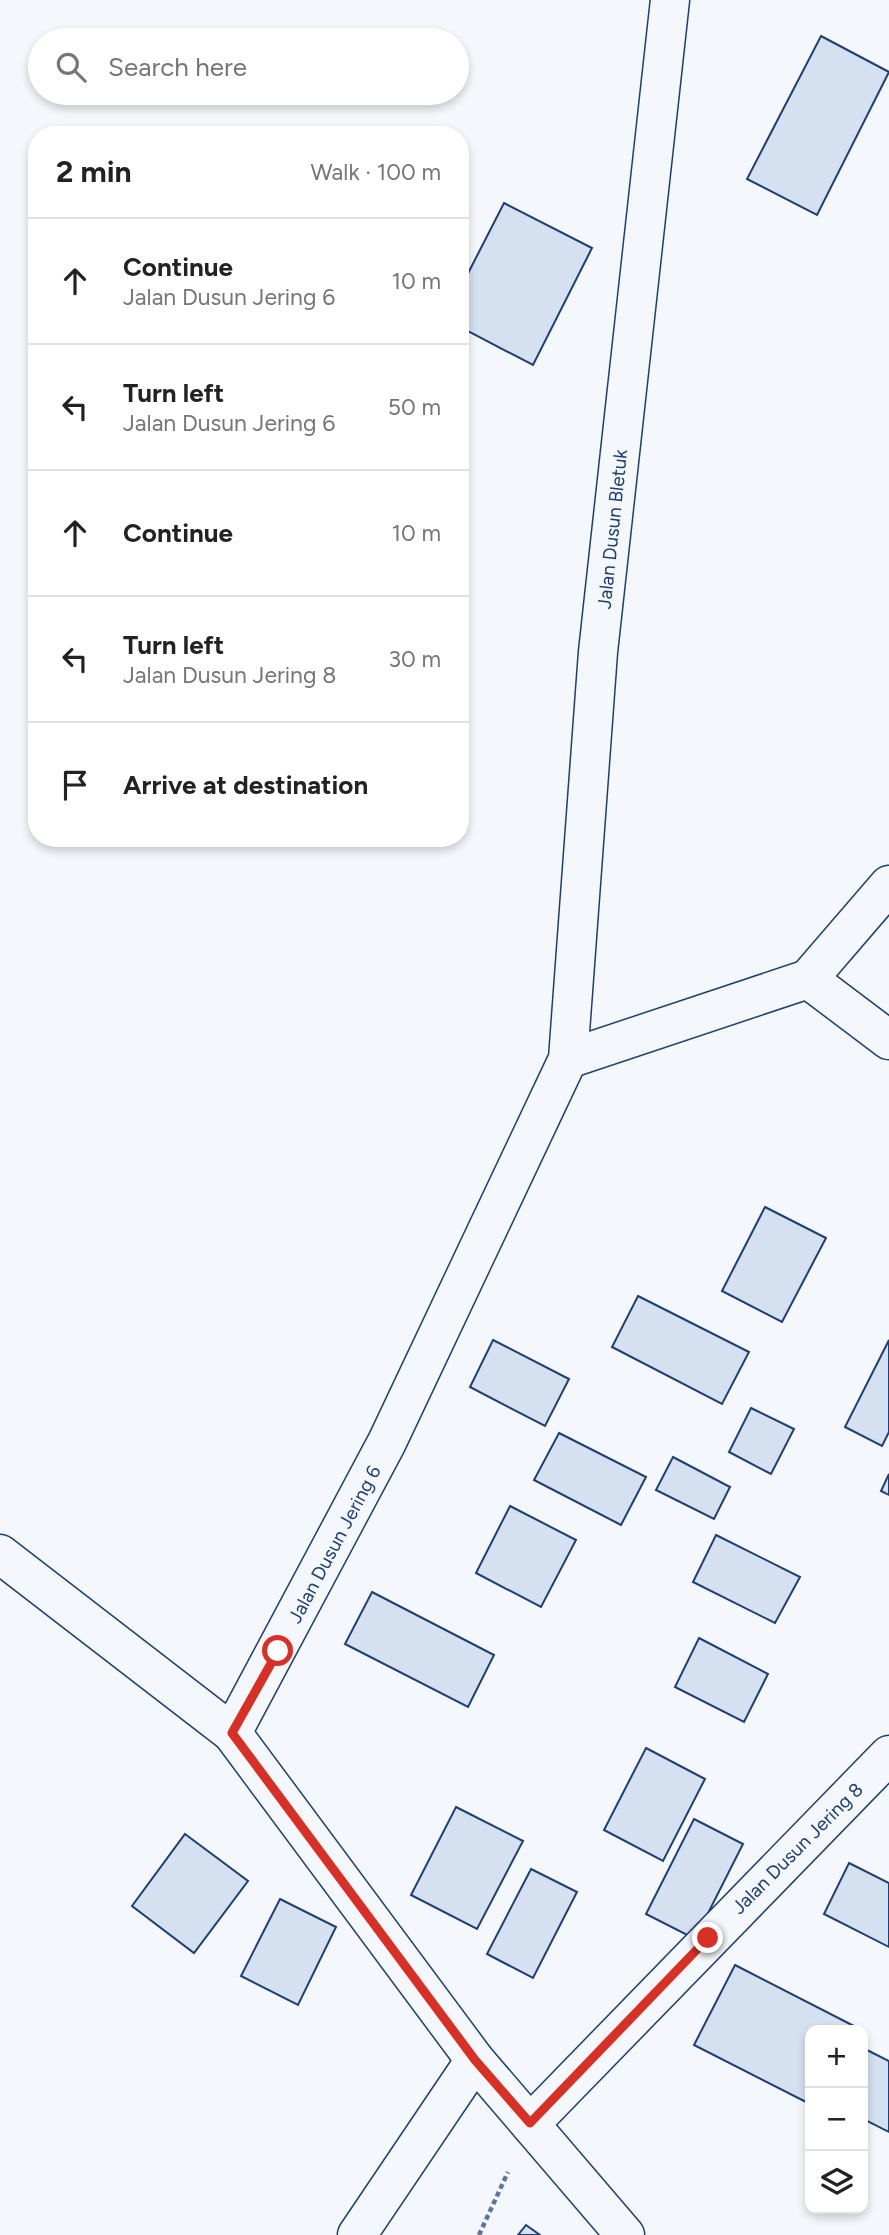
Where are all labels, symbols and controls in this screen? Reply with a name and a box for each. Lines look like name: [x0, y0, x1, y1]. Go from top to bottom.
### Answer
search box: [28, 28, 469, 105]
icon: search: [52, 48, 90, 86]
text: Search here: [108, 51, 247, 83]
text: 2 min: [56, 153, 132, 190]
text: Walk · 100 m: [310, 158, 441, 186]
text: Continue: [123, 251, 233, 283]
icon: ahead: [56, 262, 94, 300]
text: 10 m: [392, 267, 441, 295]
text: Jalan Dusun Jering 6: [123, 283, 335, 311]
text: Turn left: [123, 377, 224, 409]
icon: left: [56, 388, 94, 426]
text: 50 m: [388, 393, 441, 421]
text: Jalan Dusun Jering 6: [123, 409, 335, 437]
street label: Jalan Dusun Bletuk: [593, 447, 632, 610]
icon: ahead: [56, 514, 94, 552]
text: Continue: [123, 517, 233, 549]
text: 10 m: [392, 519, 441, 547]
text: Turn left: [123, 629, 224, 661]
icon: left: [56, 640, 94, 678]
text: 30 m: [388, 645, 441, 673]
text: Jalan Dusun Jering 8: [123, 661, 336, 689]
icon: arrive: [56, 766, 94, 804]
text: Arrive at destination: [123, 769, 368, 801]
street label: Jalan Dusun Jering 6: [283, 1461, 386, 1627]
route start: [262, 1635, 293, 1666]
street label: Jalan Dusun Jering 8: [727, 1778, 868, 1919]
route end: [692, 1922, 723, 1953]
map controls: [805, 2025, 868, 2214]
button: +: [805, 2025, 868, 2088]
button: −: [805, 2088, 868, 2151]
button: layers: [805, 2151, 868, 2214]

